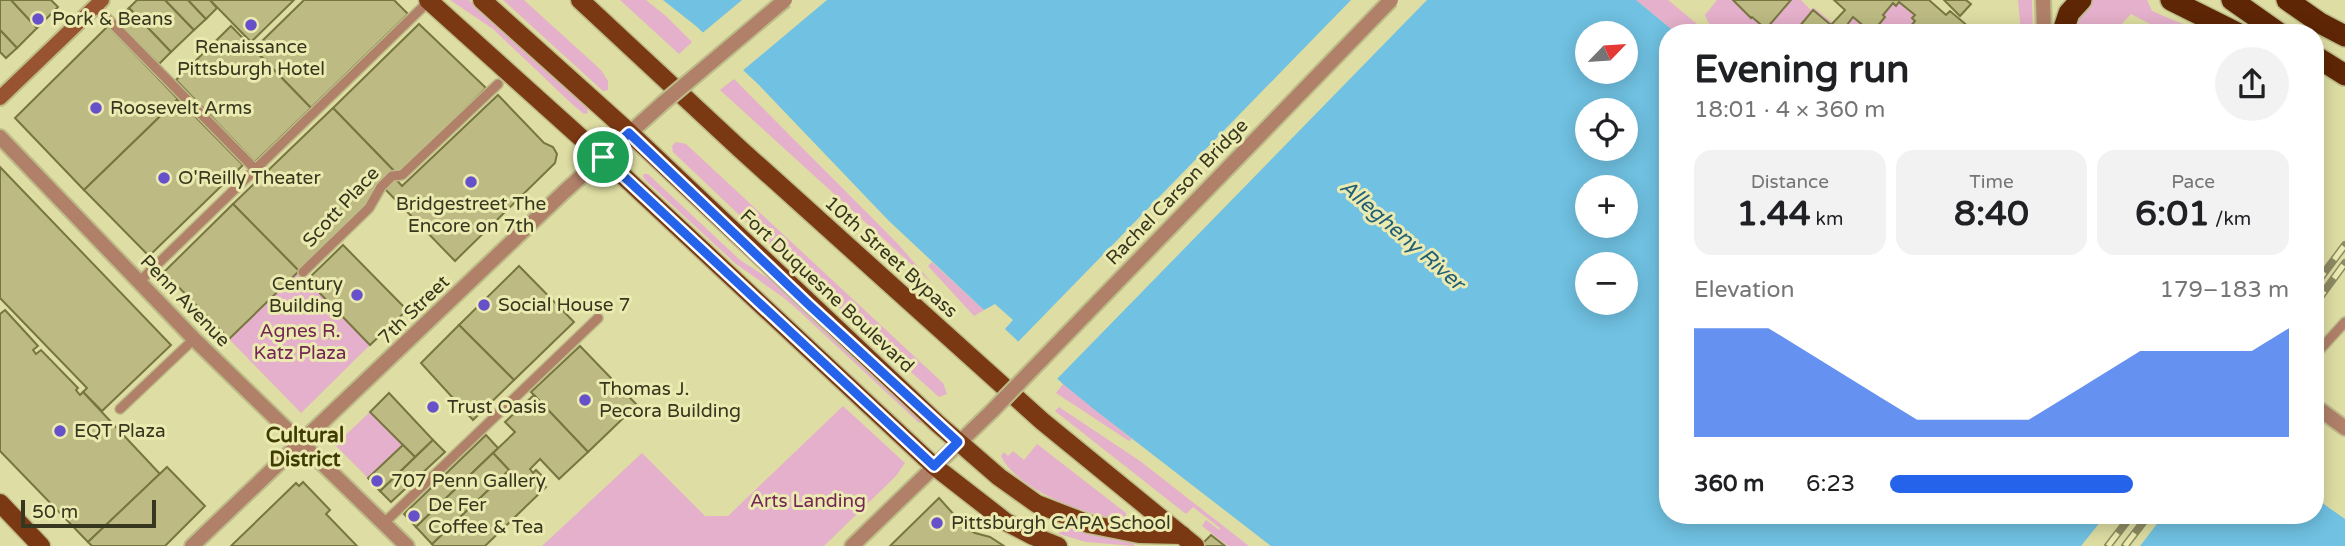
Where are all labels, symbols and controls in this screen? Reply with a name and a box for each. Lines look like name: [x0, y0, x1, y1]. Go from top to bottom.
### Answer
place label: Pork & Beans: [52, 8, 173, 30]
marker: Pork & Beans: [30, 11, 46, 27]
marker: Renaissance Pittsburgh Hotel: [243, 17, 259, 33]
north arrow: [1575, 21, 1638, 84]
map controls: [1575, 21, 1638, 315]
place label: Renaissance Pittsburgh Hotel: [177, 36, 325, 80]
text: Evening run: [1694, 47, 1909, 93]
button: share: [2215, 47, 2289, 121]
text: 18:01 · 4 × 360 m: [1694, 96, 1885, 124]
place label: Roosevelt Arms: [110, 97, 252, 119]
button: locate: [1575, 98, 1638, 161]
marker: Roosevelt Arms: [88, 100, 104, 116]
street label: Rachel Carson Bridge: [1102, 114, 1252, 270]
pin: [573, 127, 633, 187]
icon: arrive: [584, 138, 622, 176]
street label: Scott Place: [298, 162, 384, 252]
place label: O'Reilly Theater: [178, 167, 321, 189]
marker: O'Reilly Theater: [156, 170, 172, 186]
text: Distance: [1751, 171, 1829, 193]
text: Time: [1969, 171, 2014, 193]
text: Pace: [2171, 171, 2215, 193]
marker: Bridgestreet The Encore on 7th: [463, 174, 479, 190]
water label: Allegheny River: [1335, 174, 1471, 298]
button: +: [1575, 175, 1638, 238]
street label: 10th Street Bypass: [820, 192, 962, 322]
place label: Bridgestreet The Encore on 7th: [396, 193, 546, 237]
text: 1.44: [1736, 193, 1811, 235]
text: 8:40: [1954, 193, 2029, 235]
text: 6:01: [2135, 193, 2210, 235]
street label: Fort Duquesne Boulevard: [736, 205, 918, 377]
text: km: [1811, 208, 1843, 230]
text: /km: [2210, 208, 2251, 230]
street label: Penn Avenue: [136, 250, 234, 352]
button: −: [1575, 252, 1638, 315]
street label: 7th Street: [374, 271, 454, 349]
place label: Century Building: [269, 273, 343, 317]
text: Elevation: [1694, 276, 1795, 304]
text: 179–183 m: [2160, 276, 2289, 304]
marker: Century Building: [349, 287, 365, 303]
place label: Social House 7: [498, 294, 630, 316]
marker: Social House 7: [476, 297, 492, 313]
park label: Agnes R. Katz Plaza: [253, 320, 347, 364]
place label: Thomas J. Pecora Building: [599, 378, 741, 422]
marker: Thomas J. Pecora Building: [577, 392, 593, 408]
place label: Trust Oasis: [447, 396, 546, 418]
marker: Trust Oasis: [425, 399, 441, 415]
place label: EQT Plaza: [74, 420, 166, 442]
marker: EQT Plaza: [52, 423, 68, 439]
district label: Cultural District: [266, 423, 344, 472]
place label: 707 Penn Gallery: [391, 470, 546, 492]
text: 360 m: [1694, 470, 1764, 498]
text: 6:23: [1806, 470, 1855, 498]
marker: 707 Penn Gallery: [369, 473, 385, 489]
park label: Arts Landing: [750, 490, 866, 512]
place label: De Fer Coffee & Tea: [428, 494, 544, 538]
scale bar: [21, 497, 156, 529]
text: 50 m: [32, 501, 78, 523]
marker: De Fer Coffee & Tea: [406, 508, 422, 524]
place label: Pittsburgh CAPA School: [951, 512, 1171, 534]
marker: Pittsburgh CAPA School: [929, 515, 945, 531]

